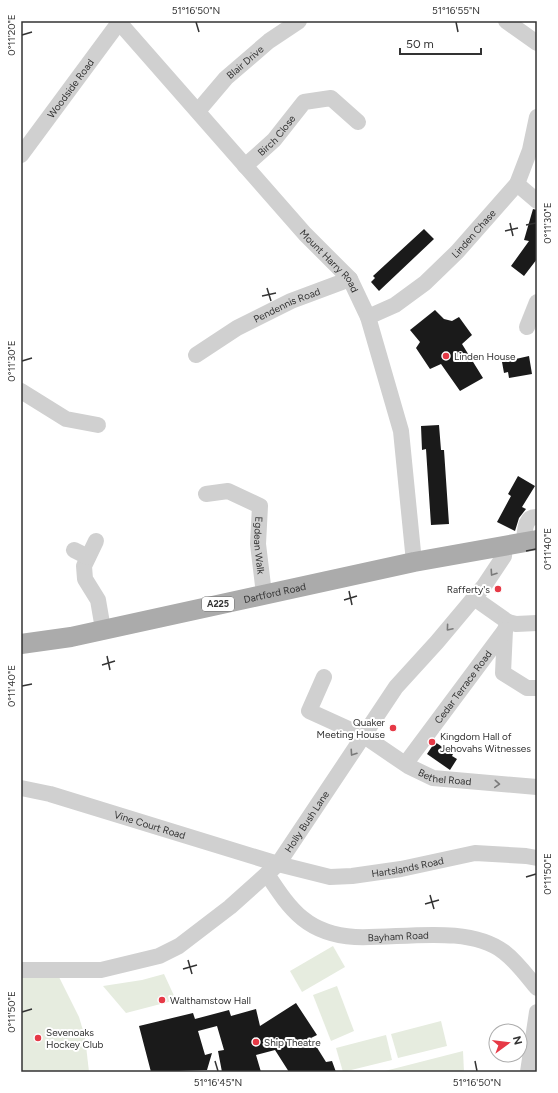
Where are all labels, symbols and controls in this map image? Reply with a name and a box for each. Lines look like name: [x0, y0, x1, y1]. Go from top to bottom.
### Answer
text: 51°16'50"N: [172, 4, 220, 17]
text: 51°16'55"N: [432, 4, 480, 17]
text: 0°11'20"E: [5, 14, 18, 56]
scale bar: [400, 30, 481, 56]
text: 50 m: [406, 37, 434, 51]
street label: Blair Drive: [224, 42, 267, 82]
street label: Woodside Road: [45, 56, 97, 121]
street label: Birch Close: [255, 112, 299, 159]
text: 0°11'30"E: [541, 202, 554, 244]
street label: Linden Chase: [449, 206, 499, 261]
street label: Mount Harry Road: [297, 227, 361, 295]
street label: Pendennis Road: [251, 285, 322, 326]
text: 0°11'30"E: [5, 340, 18, 382]
place label: Linden House: [454, 350, 516, 363]
marker: Linden House: [441, 351, 451, 361]
street label: Egdean Walk: [251, 516, 268, 575]
text: 0°11'40"E: [541, 528, 554, 570]
one-way arrow: [490, 569, 498, 576]
street label: Dartford Road: [242, 580, 307, 606]
place label: Rafferty's: [447, 583, 490, 596]
marker: Rafferty's: [493, 584, 503, 594]
road number: A225: [202, 597, 234, 611]
one-way arrow: [447, 623, 454, 630]
street label: Cedar Terrace Road: [432, 648, 495, 726]
text: 0°11'40"E: [5, 665, 18, 707]
place label: Quaker Meeting House: [317, 716, 386, 741]
marker: Quaker Meeting House: [388, 723, 398, 733]
place label: Kingdom Hall of Jehovahs Witnesses: [440, 730, 531, 755]
marker: Kingdom Hall of Jehovahs Witnesses: [427, 737, 437, 747]
one-way arrow: [351, 748, 358, 755]
street label: Bethel Road: [416, 766, 472, 788]
one-way arrow: [494, 779, 500, 788]
street label: Holly Bush Lane: [282, 788, 332, 855]
street label: Vine Court Road: [112, 808, 187, 842]
text: 0°11'50"E: [541, 853, 554, 895]
street label: Hartslands Road: [370, 854, 445, 880]
street label: Bayham Road: [368, 929, 429, 944]
text: 0°11'50"E: [5, 991, 18, 1033]
place label: Walthamstow Hall: [170, 994, 251, 1007]
marker: Walthamstow Hall: [157, 995, 167, 1005]
north arrow: [488, 1023, 528, 1063]
place label: Sevenoaks Hockey Club: [46, 1026, 104, 1051]
marker: Sevenoaks Hockey Club: [33, 1033, 43, 1043]
text: N: [510, 1035, 525, 1046]
place label: Ship Theatre: [264, 1036, 321, 1049]
marker: Ship Theatre: [251, 1037, 261, 1047]
text: 51°16'45"N: [194, 1076, 242, 1089]
text: 51°16'50"N: [453, 1076, 501, 1089]

